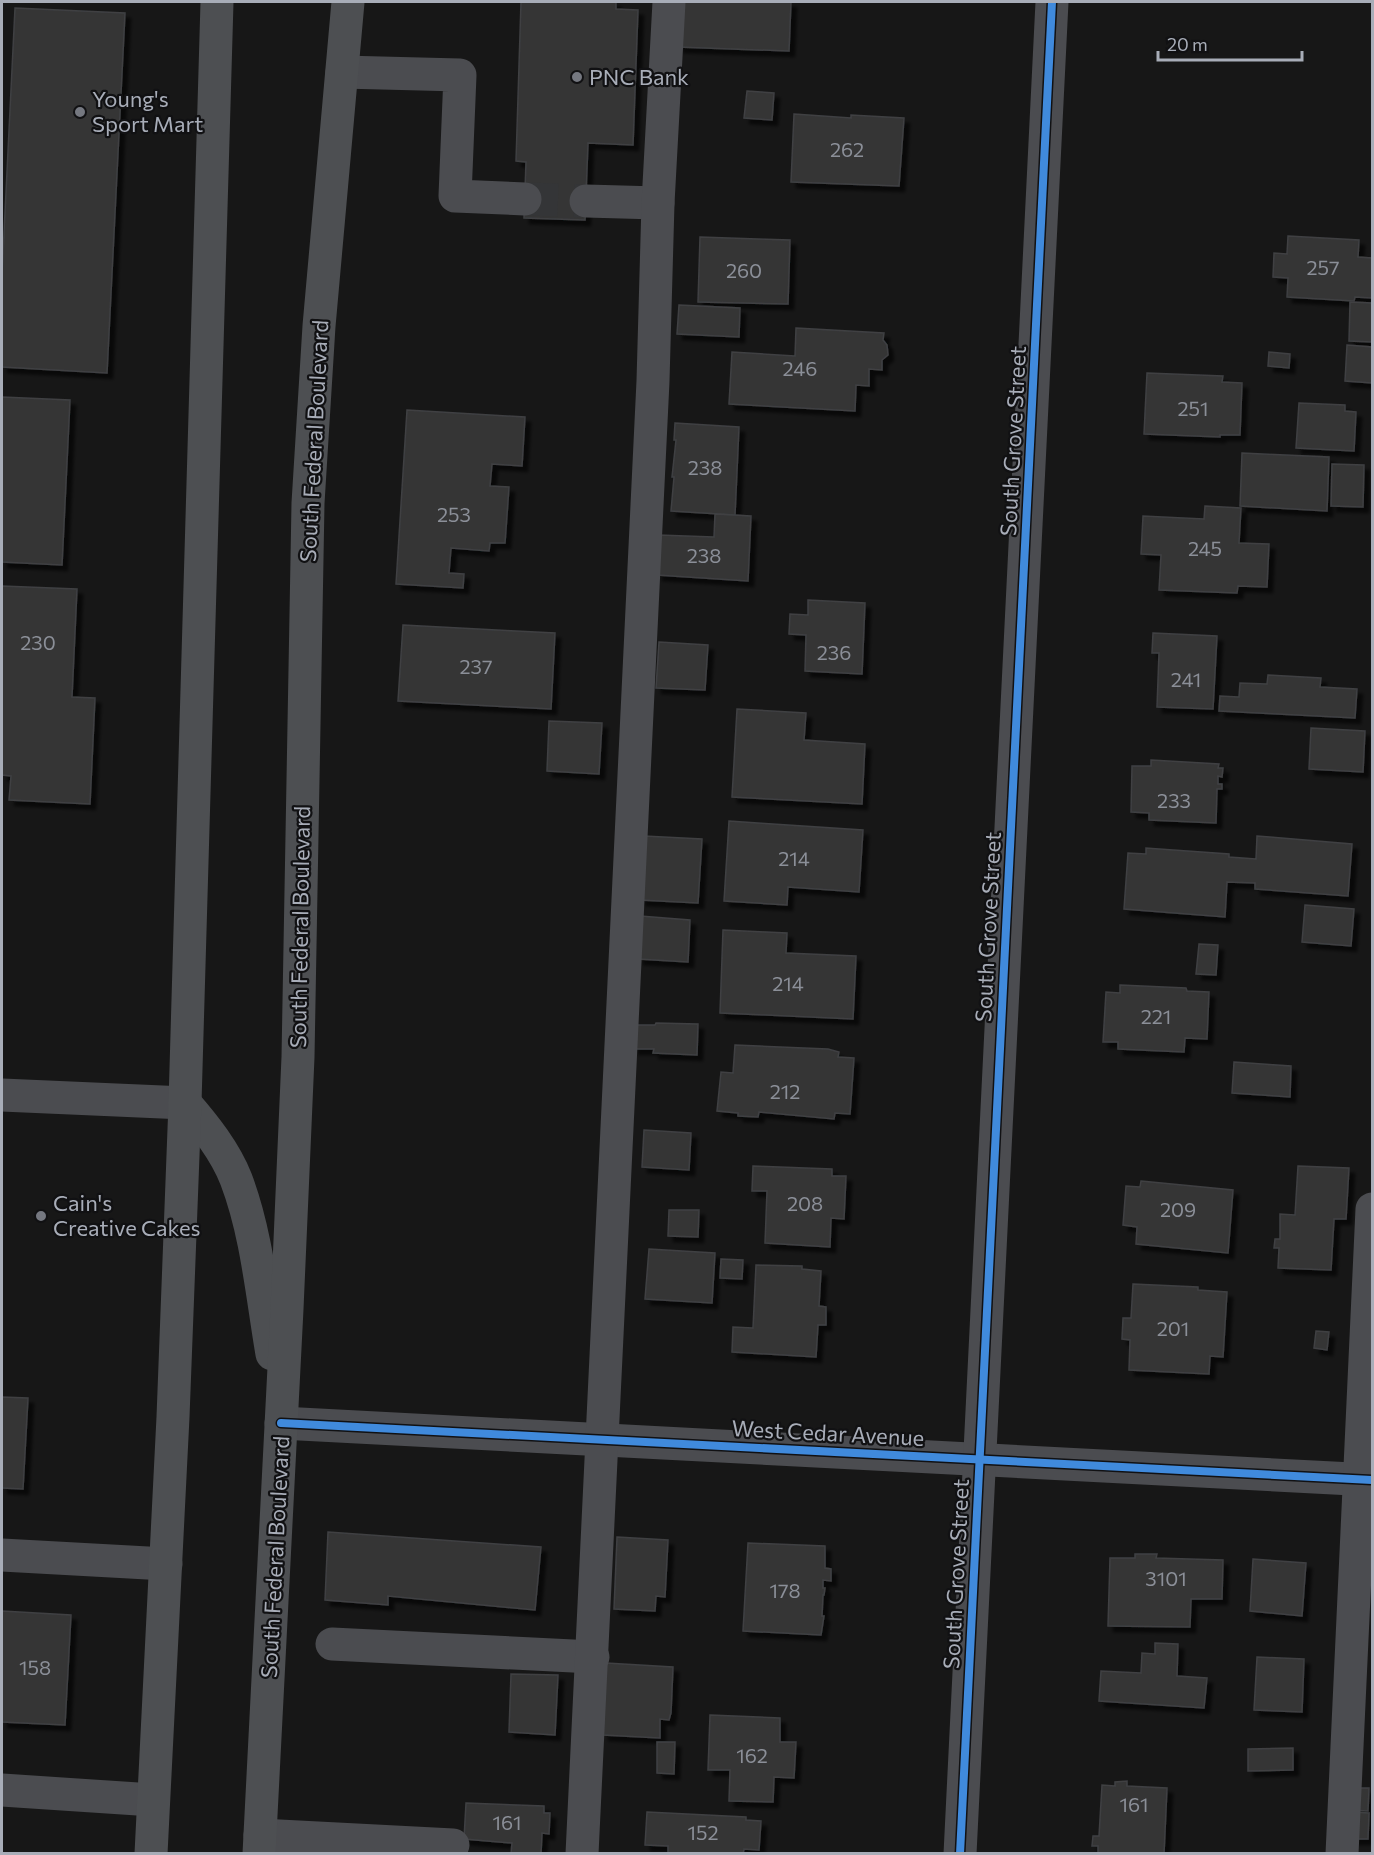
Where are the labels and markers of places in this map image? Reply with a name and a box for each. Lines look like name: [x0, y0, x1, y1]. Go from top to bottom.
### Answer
place label: PNC Bank: [589, 63, 689, 90]
marker: PNC Bank: [570, 70, 584, 84]
place label: Young's Sport Mart: [92, 85, 203, 137]
marker: Young's Sport Mart: [73, 105, 87, 119]
place label: Cain's Creative Cakes: [53, 1189, 201, 1241]
marker: Cain's Creative Cakes: [34, 1209, 48, 1223]

